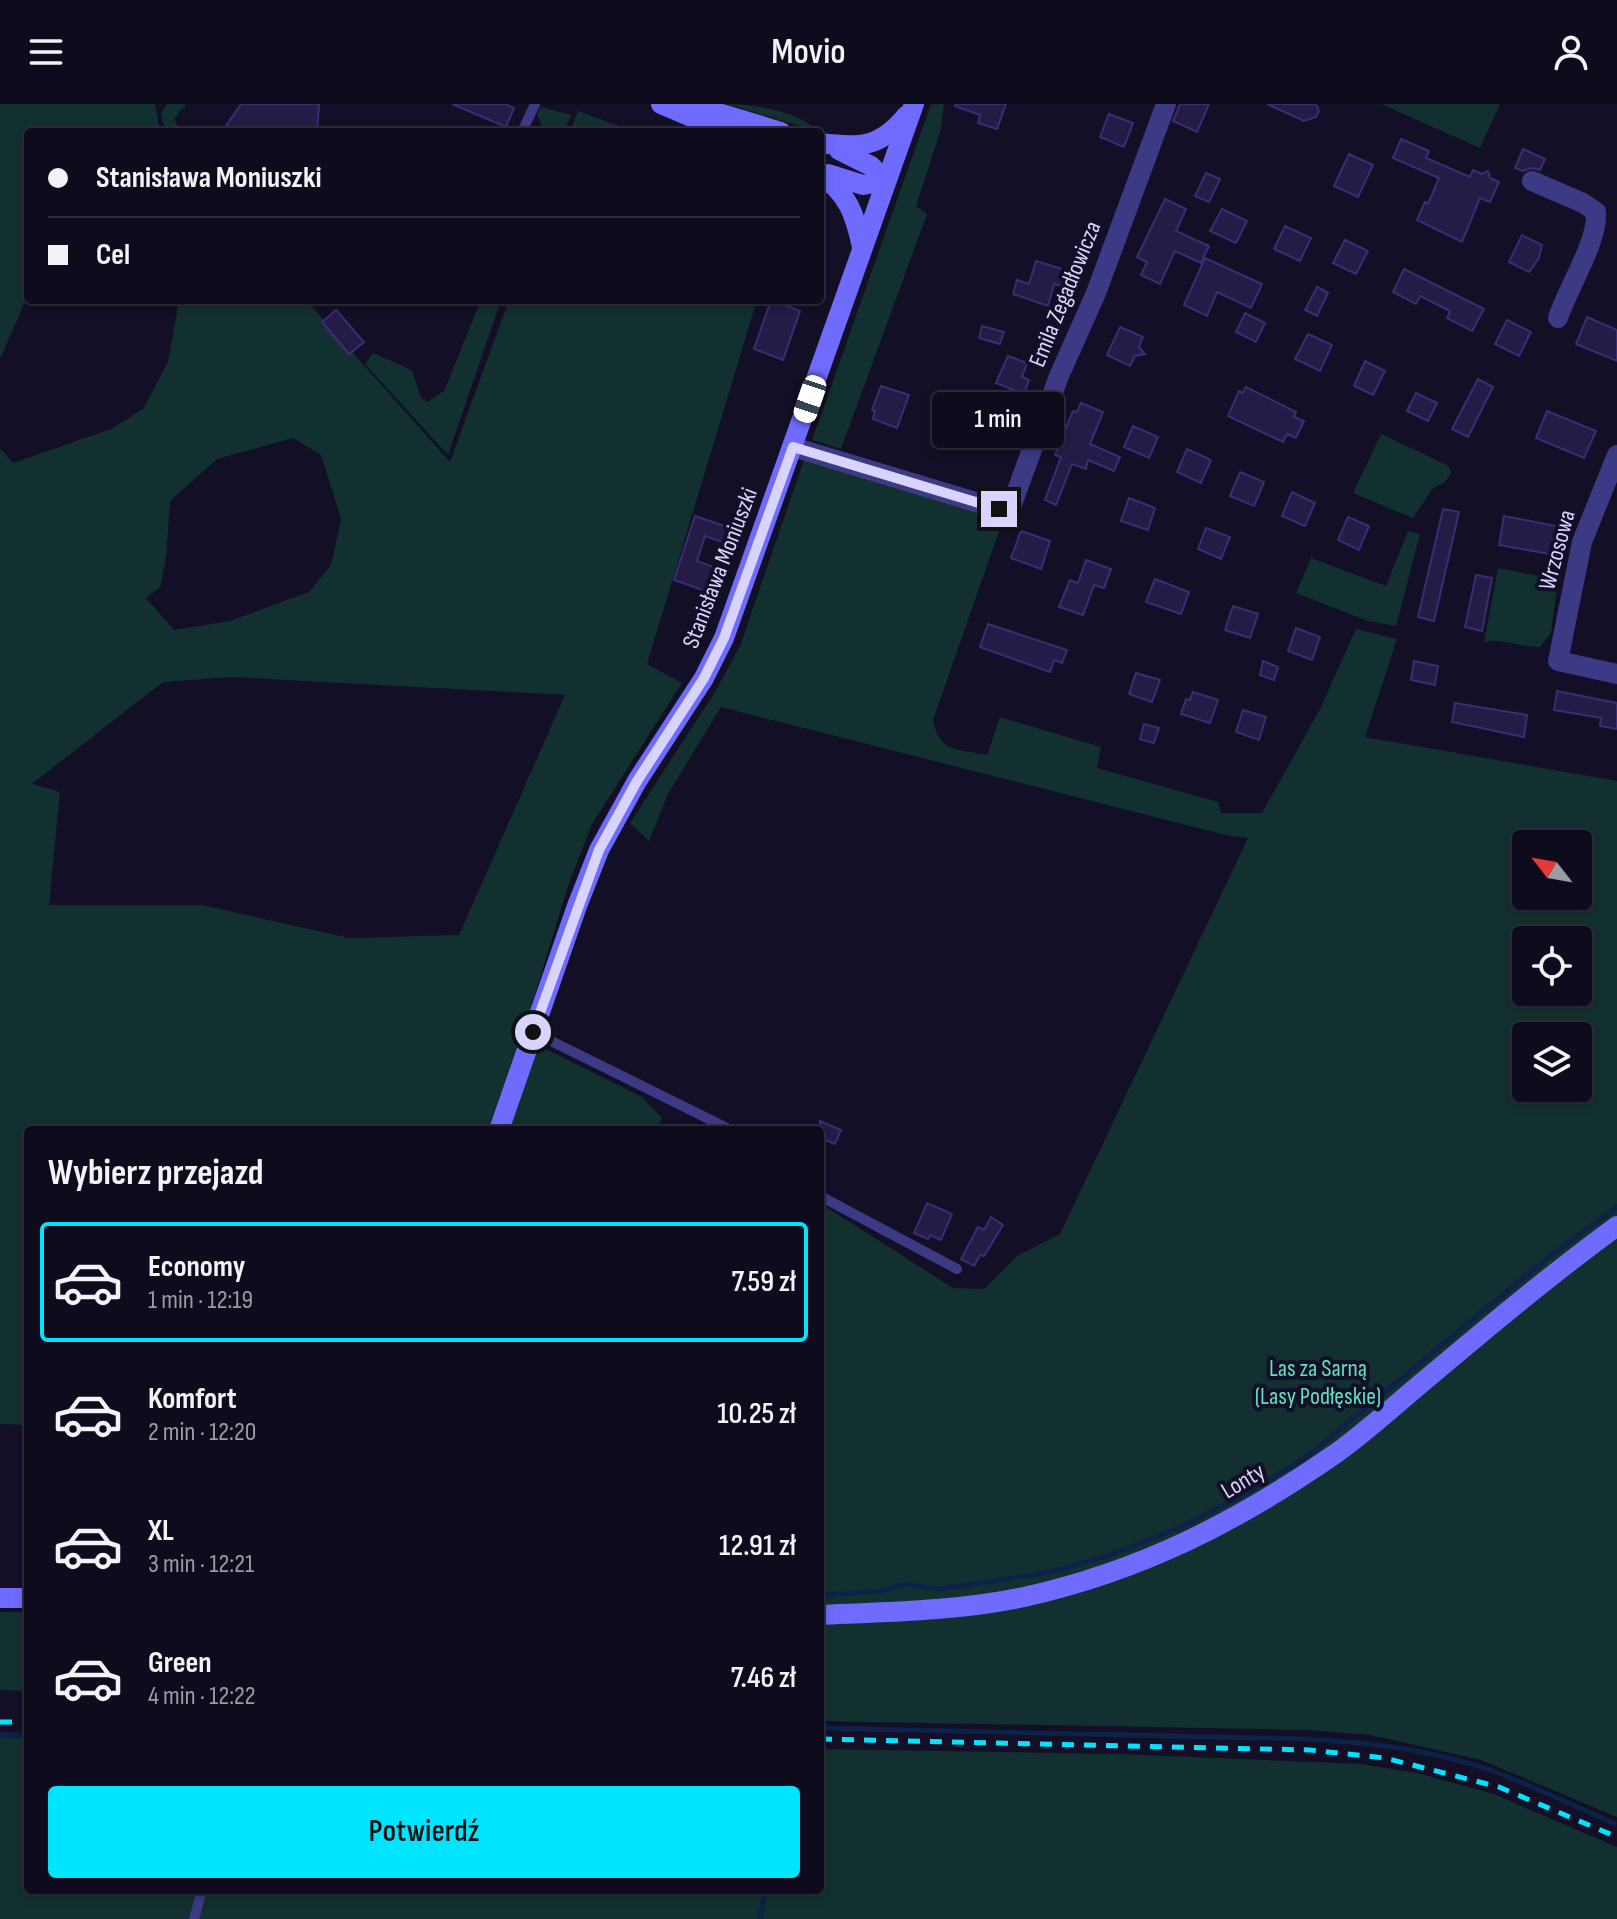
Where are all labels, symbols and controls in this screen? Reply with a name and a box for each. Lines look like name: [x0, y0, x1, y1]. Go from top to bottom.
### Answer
icon: menu: [24, 30, 68, 74]
icon: person: [1549, 30, 1593, 74]
text: Movio: [771, 31, 846, 74]
text: Stanisława Moniuszki: [96, 160, 322, 196]
street label: Emila Zegadłowicza: [1023, 217, 1107, 371]
text: Cel: [96, 237, 130, 273]
car: [791, 372, 829, 426]
callout: 1 min: [933, 393, 1065, 449]
text: 1 min: [974, 404, 1022, 435]
street label: Stanisława Moniuszki: [676, 484, 764, 652]
route end: [981, 491, 1017, 527]
street label: Wrzosowa: [1532, 507, 1582, 593]
north arrow: [1512, 830, 1592, 910]
map controls: [1512, 830, 1592, 1102]
button: locate: [1512, 926, 1592, 1006]
route start: [515, 1014, 551, 1050]
button: layers: [1512, 1022, 1592, 1102]
text: Wybierz przejazd: [48, 1152, 264, 1195]
icon: car: [52, 1246, 124, 1318]
text: Economy: [148, 1249, 245, 1285]
text: 7.59 zł: [731, 1264, 796, 1300]
text: 1 min · 12:19: [148, 1285, 253, 1316]
park label: Las za Sarną (Lasy Podłęskie): [1255, 1354, 1381, 1411]
icon: car: [52, 1378, 124, 1450]
text: Komfort: [148, 1381, 237, 1417]
text: 10.25 zł: [717, 1396, 796, 1432]
text: 2 min · 12:20: [148, 1417, 256, 1448]
street label: Lonty: [1216, 1457, 1270, 1505]
icon: car: [52, 1510, 124, 1582]
text: XL: [148, 1513, 174, 1549]
text: 12.91 zł: [719, 1528, 796, 1564]
text: 3 min · 12:21: [148, 1549, 254, 1580]
icon: car: [52, 1642, 124, 1714]
text: Green: [148, 1645, 212, 1681]
text: 7.46 zł: [731, 1660, 796, 1696]
text: 4 min · 12:22: [148, 1681, 256, 1712]
button: Potwierdź: [48, 1786, 800, 1878]

